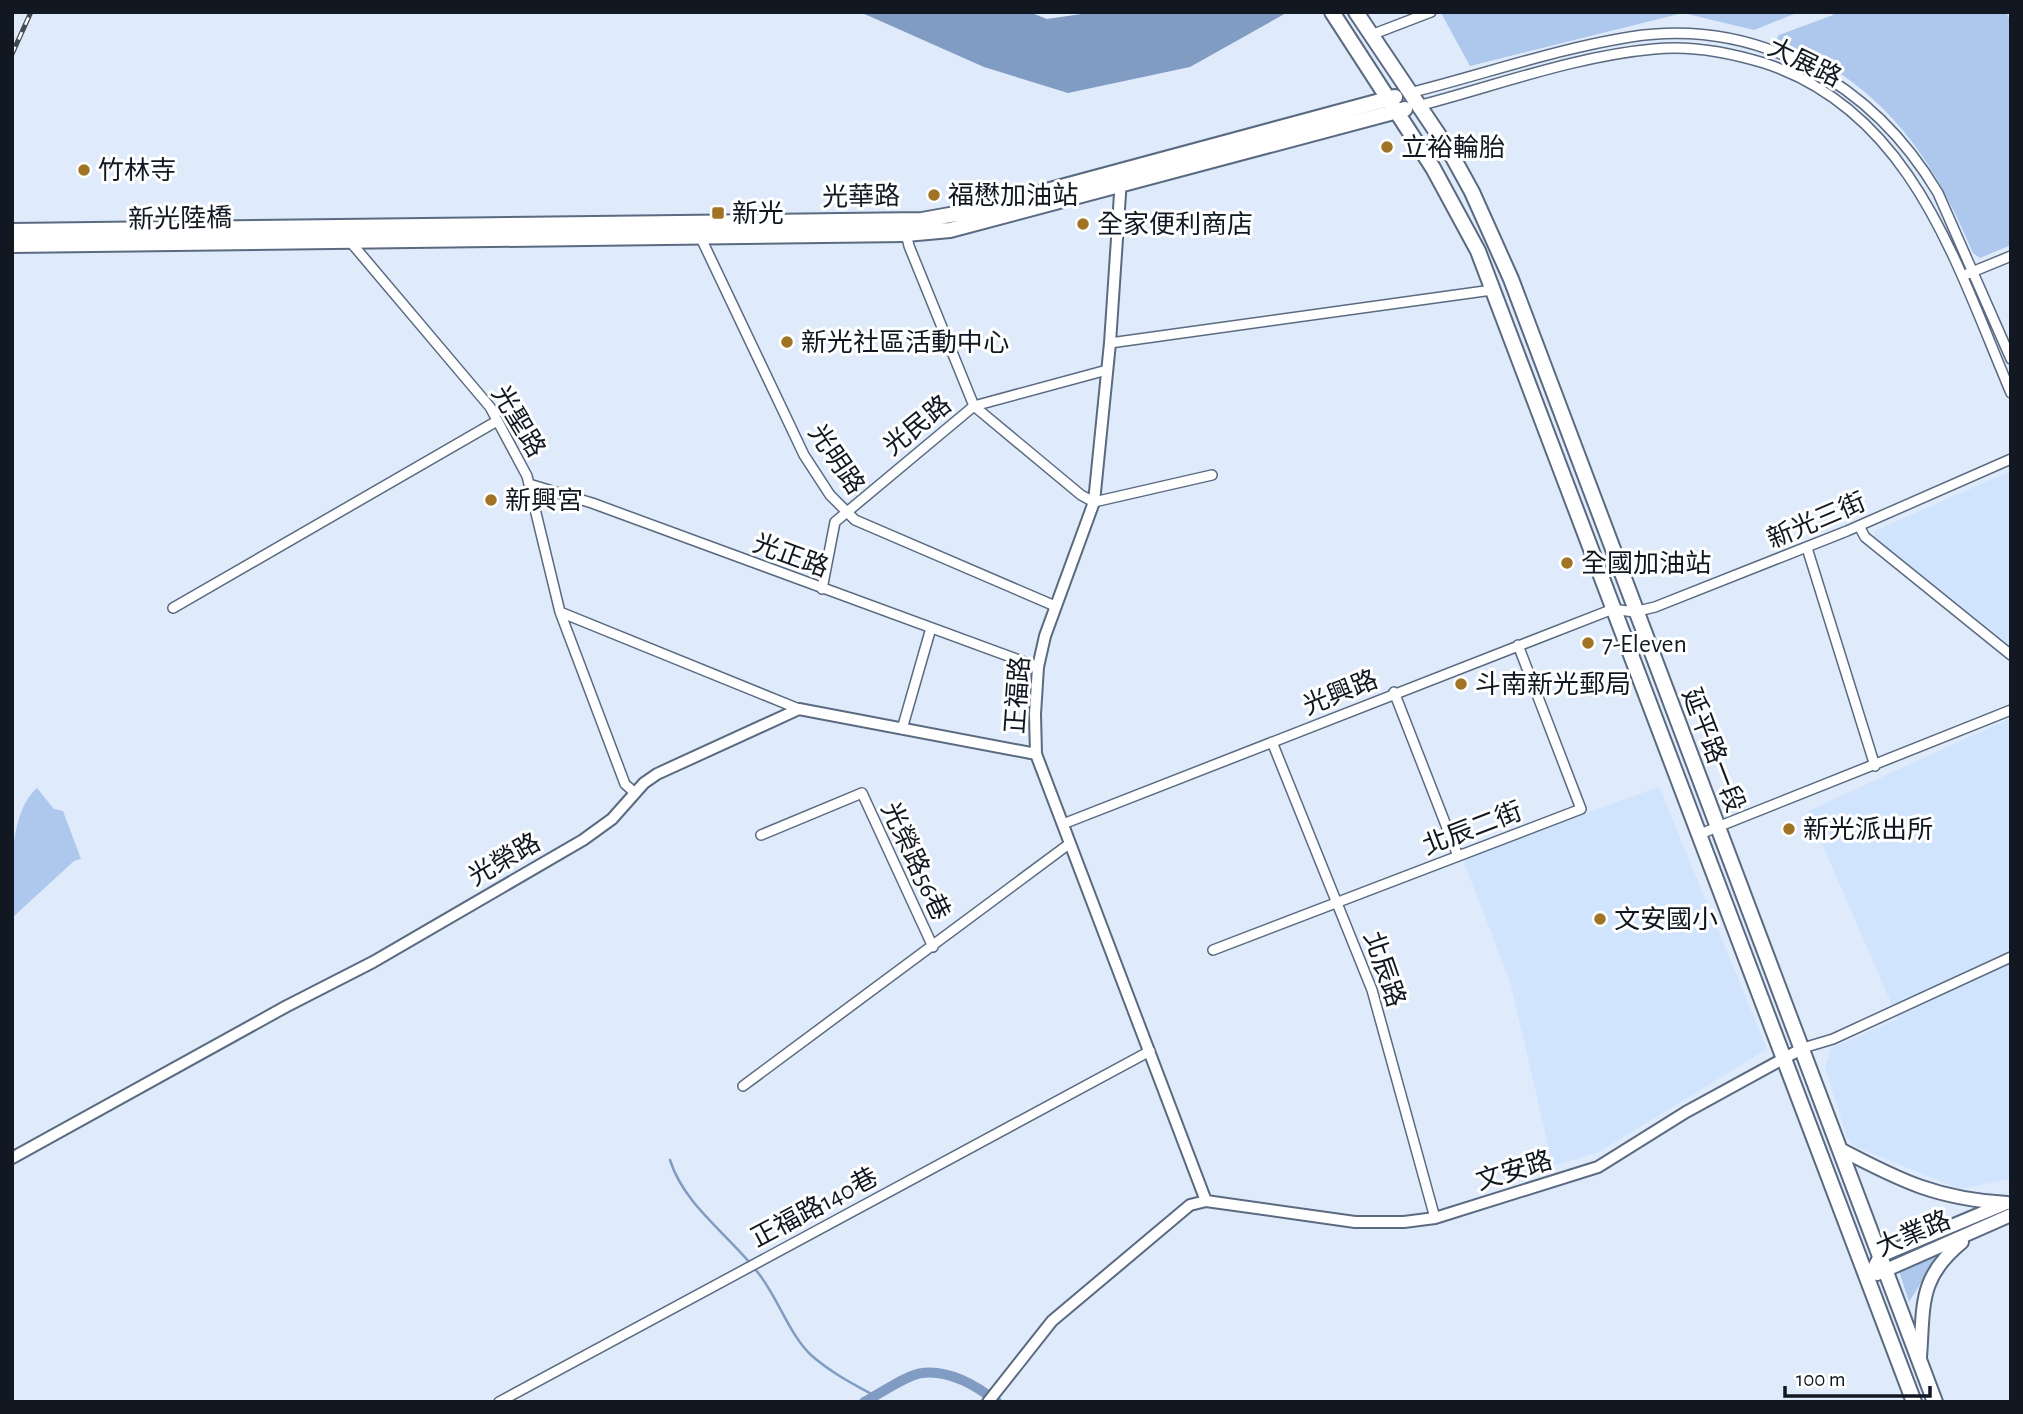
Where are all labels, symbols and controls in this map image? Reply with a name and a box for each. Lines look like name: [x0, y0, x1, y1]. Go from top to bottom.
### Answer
street label: 大展路: [1764, 33, 1846, 92]
place label: 立裕輪胎: [1401, 134, 1505, 161]
marker: 立裕輪胎: [1379, 139, 1395, 155]
place label: 竹林寺: [98, 156, 176, 184]
marker: 竹林寺: [76, 162, 92, 178]
place label: 福懋加油站: [948, 181, 1078, 209]
street label: 光華路: [822, 182, 900, 211]
marker: 福懋加油站: [926, 187, 942, 203]
place label: 新光: [732, 200, 784, 227]
street label: 新光陸橋: [128, 204, 232, 233]
marker: 新光: [710, 205, 726, 221]
place label: 全家便利商店: [1097, 210, 1253, 238]
marker: 全家便利商店: [1075, 216, 1091, 232]
place label: 新光社區活動中心: [801, 328, 1009, 356]
marker: 新光社區活動中心: [779, 334, 795, 350]
street label: 光聖路: [487, 381, 550, 462]
street label: 光民路: [879, 390, 956, 460]
street label: 光明路: [804, 419, 870, 499]
place label: 新興宮: [505, 487, 583, 514]
street label: 新光三街: [1763, 488, 1869, 553]
marker: 新興宮: [483, 492, 499, 508]
street label: 光正路: [750, 529, 832, 581]
place label: 全國加油站: [1581, 549, 1711, 577]
marker: 全國加油站: [1559, 555, 1575, 571]
place label: 7-Eleven: [1602, 631, 1687, 657]
marker: 7-Eleven: [1580, 635, 1596, 651]
street label: 正福路: [1001, 655, 1034, 735]
street label: 光興路: [1299, 665, 1381, 720]
place label: 斗南新光郵局: [1475, 671, 1631, 698]
marker: 斗南新光郵局: [1453, 676, 1469, 692]
street label: 延平路一段: [1678, 684, 1750, 816]
street label: 北辰二街: [1419, 797, 1526, 860]
street label: 光榮路56巷: [876, 798, 955, 925]
place label: 新光派出所: [1803, 816, 1933, 843]
marker: 新光派出所: [1781, 821, 1797, 837]
street label: 光榮路: [464, 828, 545, 891]
place label: 文安國小: [1614, 906, 1718, 933]
marker: 文安國小: [1592, 911, 1608, 927]
street label: 北辰路: [1359, 928, 1410, 1010]
street label: 文安路: [1473, 1146, 1555, 1195]
street label: 正福路140巷: [746, 1163, 882, 1252]
street label: 大業路: [1872, 1206, 1954, 1261]
scale bar: [1785, 1354, 1930, 1398]
text: 100 m: [1796, 1369, 1846, 1390]

